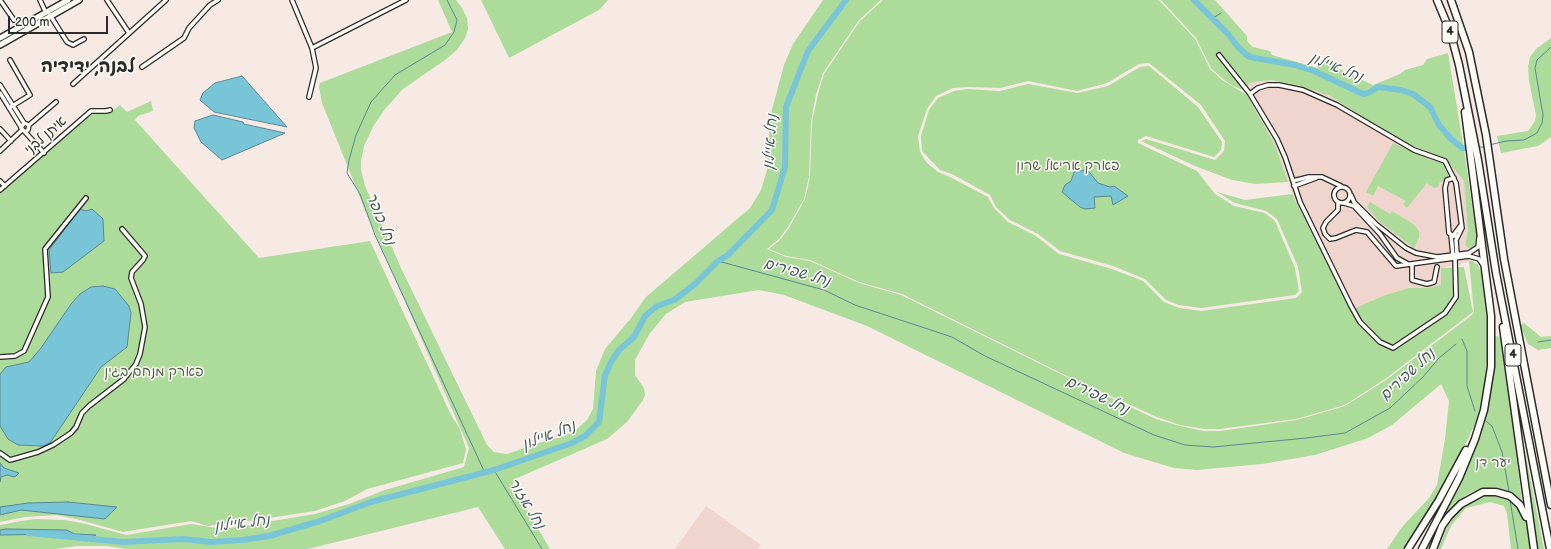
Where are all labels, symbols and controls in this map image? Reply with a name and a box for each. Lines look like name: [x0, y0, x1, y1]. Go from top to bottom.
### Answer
scale bar: [10, 8, 110, 34]
text: 200 m: [15, 15, 49, 30]
road number: 4: [1442, 21, 1458, 43]
water label: נחל איילון: [1307, 49, 1365, 87]
district label: לבנה, ידידיה: [41, 56, 135, 78]
street label: איתן לבני: [22, 113, 70, 159]
water label: נחל איילון: [760, 114, 782, 170]
park label: פארק אריאל שרון: [1016, 158, 1120, 174]
water label: נחל כופר: [361, 190, 399, 248]
water label: נחל שפירים: [762, 255, 832, 291]
road number: 4: [1505, 344, 1521, 366]
water label: נחל שפירים: [1377, 345, 1439, 405]
park label: פארק מנחם בגין: [104, 364, 204, 380]
water label: נחל שפירים: [1062, 373, 1132, 419]
water label: נחל איילון: [520, 418, 578, 454]
park label: יער דן: [1475, 455, 1511, 471]
water label: נחל אזור: [503, 475, 549, 533]
water label: נחל איילון: [213, 512, 271, 536]

